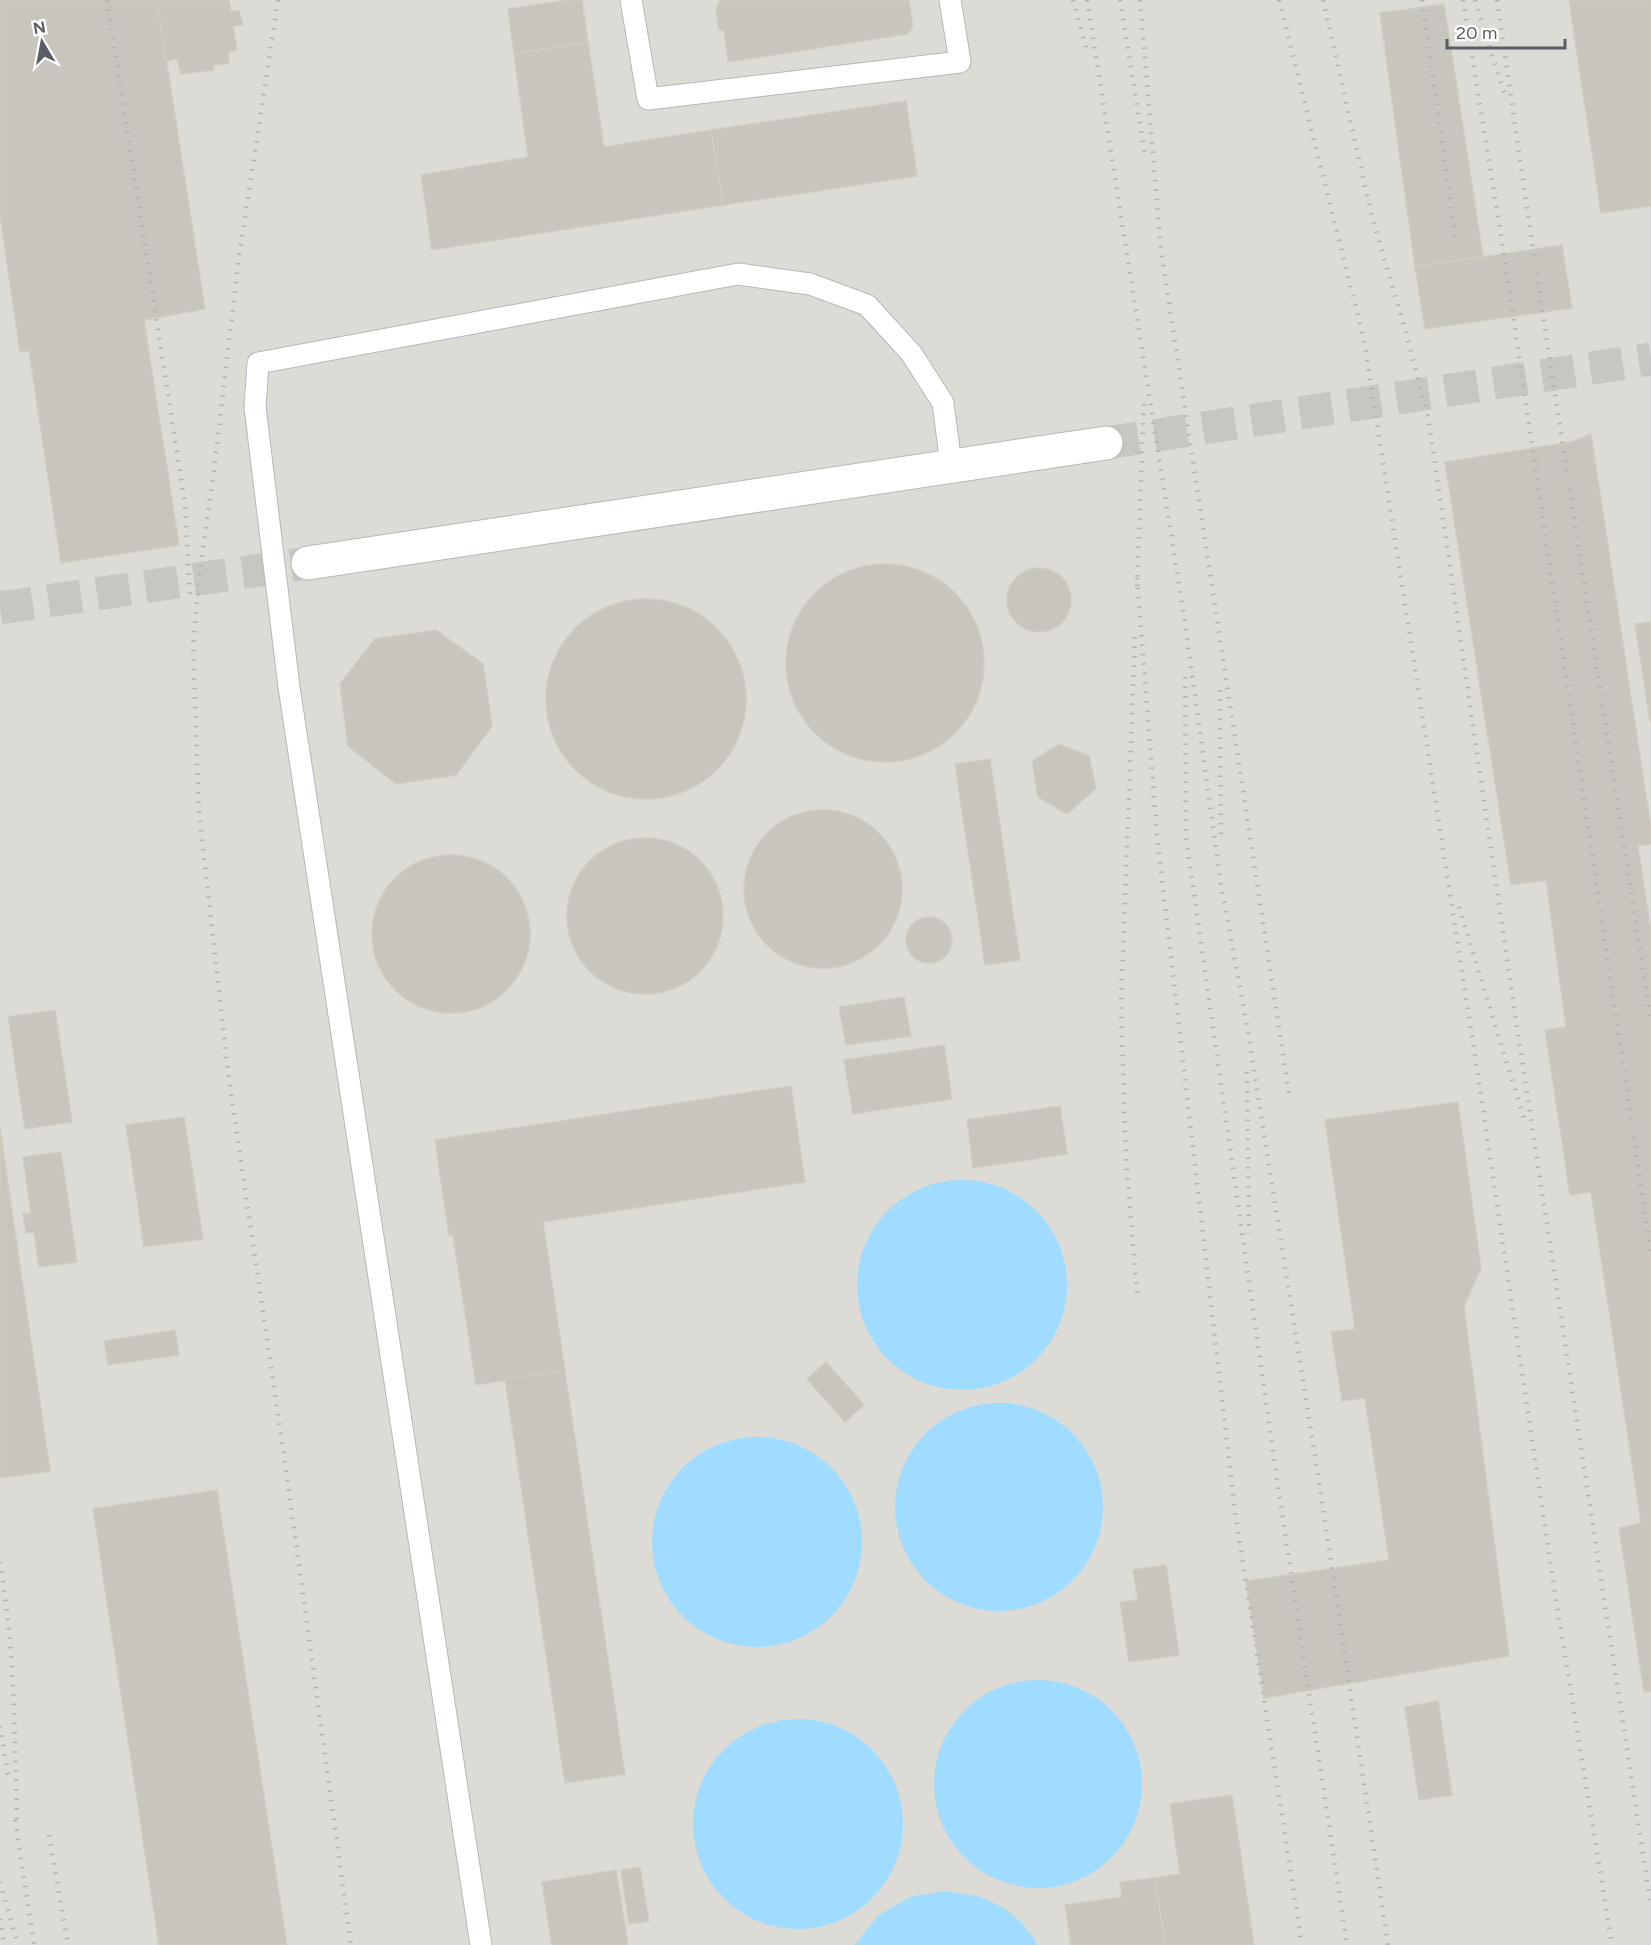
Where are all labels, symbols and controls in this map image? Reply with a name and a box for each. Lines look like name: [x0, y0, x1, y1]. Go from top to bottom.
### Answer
north arrow: [12, 12, 72, 72]
scale bar: [1447, 12, 1566, 50]
text: N: [32, 17, 47, 38]
text: 20 m: [1456, 22, 1497, 44]

